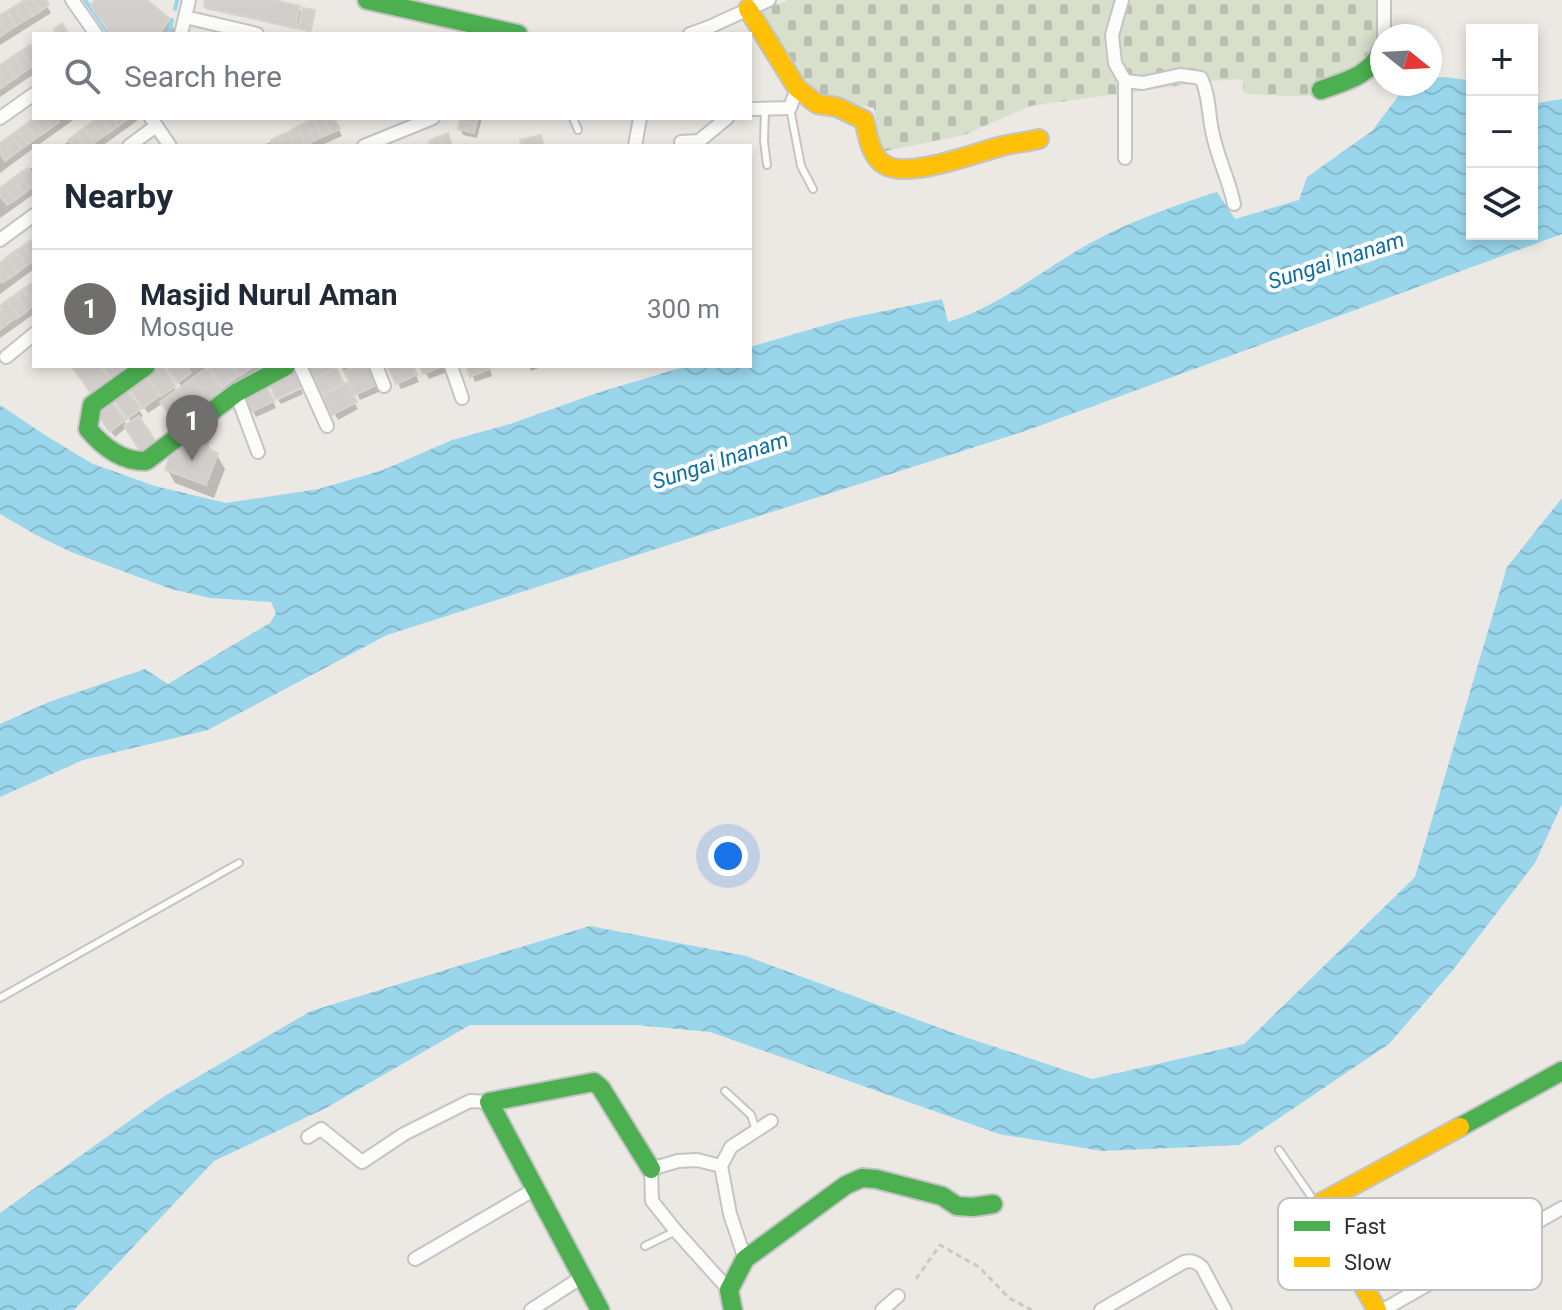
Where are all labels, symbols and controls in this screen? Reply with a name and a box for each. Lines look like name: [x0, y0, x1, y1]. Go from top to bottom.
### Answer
north arrow: [1370, 24, 1442, 96]
map controls: [1466, 24, 1538, 240]
button: +: [1466, 24, 1538, 96]
search box: [32, 32, 752, 120]
icon: search: [60, 54, 104, 98]
text: Search here: [124, 59, 282, 94]
button: −: [1466, 96, 1538, 168]
button: layers: [1466, 168, 1538, 240]
text: Nearby: [64, 176, 173, 216]
water label: Sungai Inanam: [1265, 227, 1407, 294]
text: Masjid Nurul Aman: [140, 277, 398, 312]
text: 1: [83, 294, 97, 324]
text: 300 m: [647, 294, 720, 324]
text: Mosque: [140, 312, 234, 342]
pin: 1: [166, 395, 218, 461]
water label: Sungai Inanam: [649, 427, 791, 494]
your location: [708, 836, 748, 876]
legend: [1278, 1198, 1542, 1290]
text: Fast: [1344, 1214, 1386, 1239]
text: Slow: [1344, 1250, 1392, 1275]

